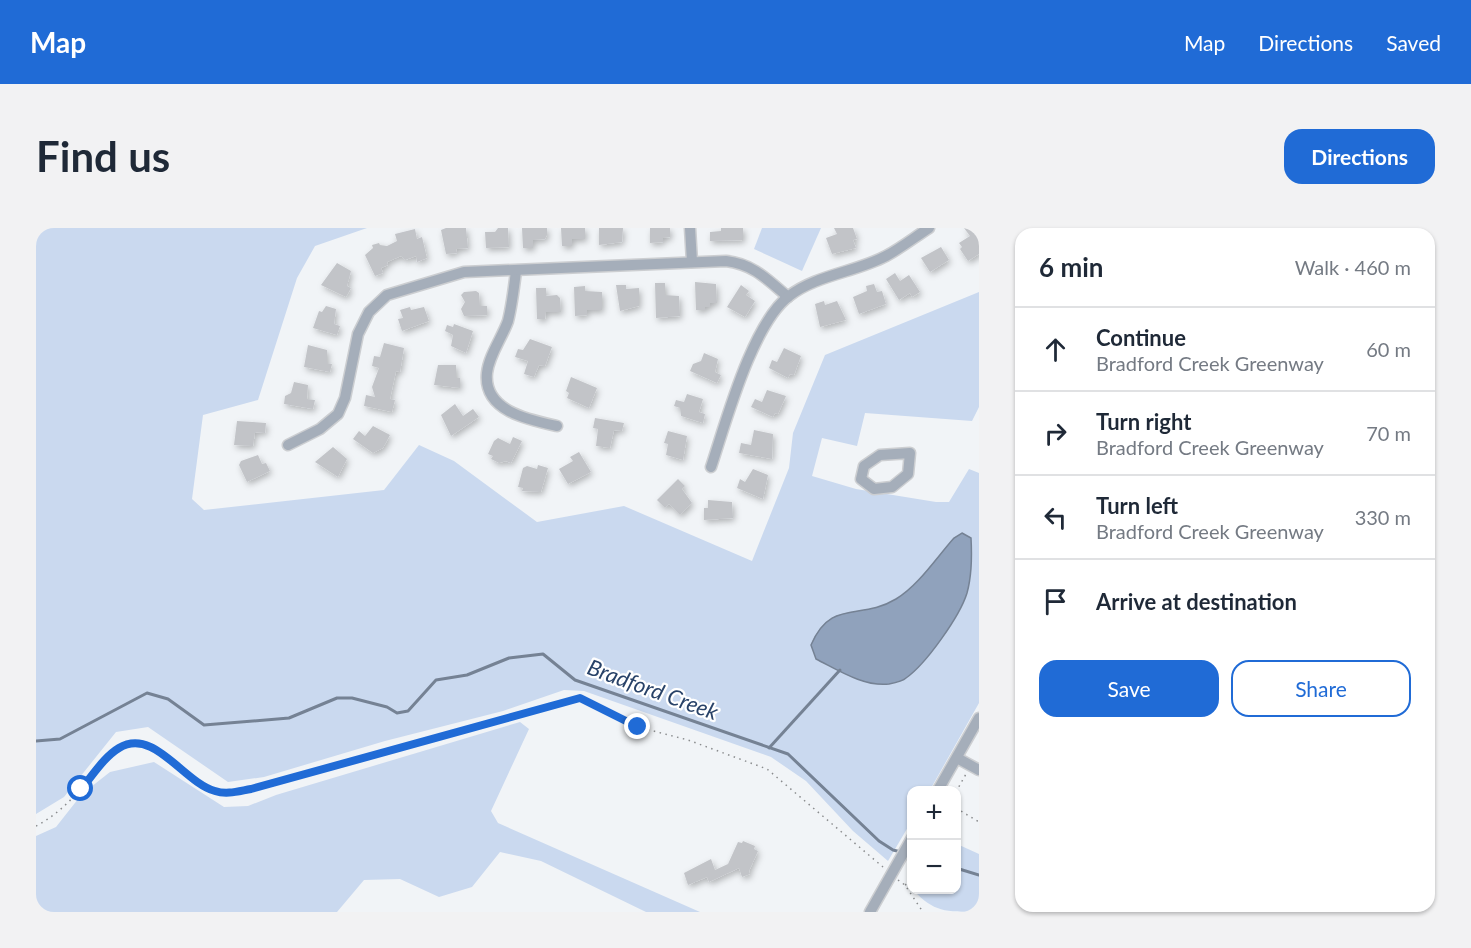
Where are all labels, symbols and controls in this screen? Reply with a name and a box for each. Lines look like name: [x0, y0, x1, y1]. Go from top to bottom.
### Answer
text: Map: [30, 25, 86, 59]
text: Map: [1184, 30, 1225, 55]
text: Directions: [1258, 30, 1353, 55]
text: Saved: [1386, 30, 1441, 55]
button: Directions: [1284, 129, 1435, 184]
text: Find us: [36, 131, 170, 181]
text: 6 min: [1039, 251, 1103, 283]
text: Walk · 460 m: [1295, 255, 1411, 279]
text: Continue: [1096, 324, 1186, 351]
icon: ahead: [1039, 333, 1072, 366]
text: 60 m: [1366, 337, 1411, 361]
text: Bradford Creek Greenway: [1096, 351, 1324, 375]
text: Turn right: [1096, 408, 1191, 435]
icon: right: [1039, 417, 1072, 450]
text: 70 m: [1366, 421, 1411, 445]
text: Bradford Creek Greenway: [1096, 435, 1324, 459]
text: Turn left: [1096, 492, 1178, 519]
icon: left: [1039, 501, 1072, 534]
text: 330 m: [1355, 505, 1411, 529]
text: Bradford Creek Greenway: [1096, 519, 1324, 543]
icon: arrive: [1039, 585, 1072, 618]
text: Arrive at destination: [1096, 588, 1297, 615]
water label: Bradford Creek: [584, 653, 723, 725]
button: Save: [1039, 660, 1219, 717]
button: Share: [1231, 660, 1411, 717]
route end: [624, 713, 650, 739]
route start: [67, 775, 93, 801]
map controls: [907, 786, 961, 894]
button: +: [907, 786, 961, 840]
button: −: [907, 840, 961, 894]

